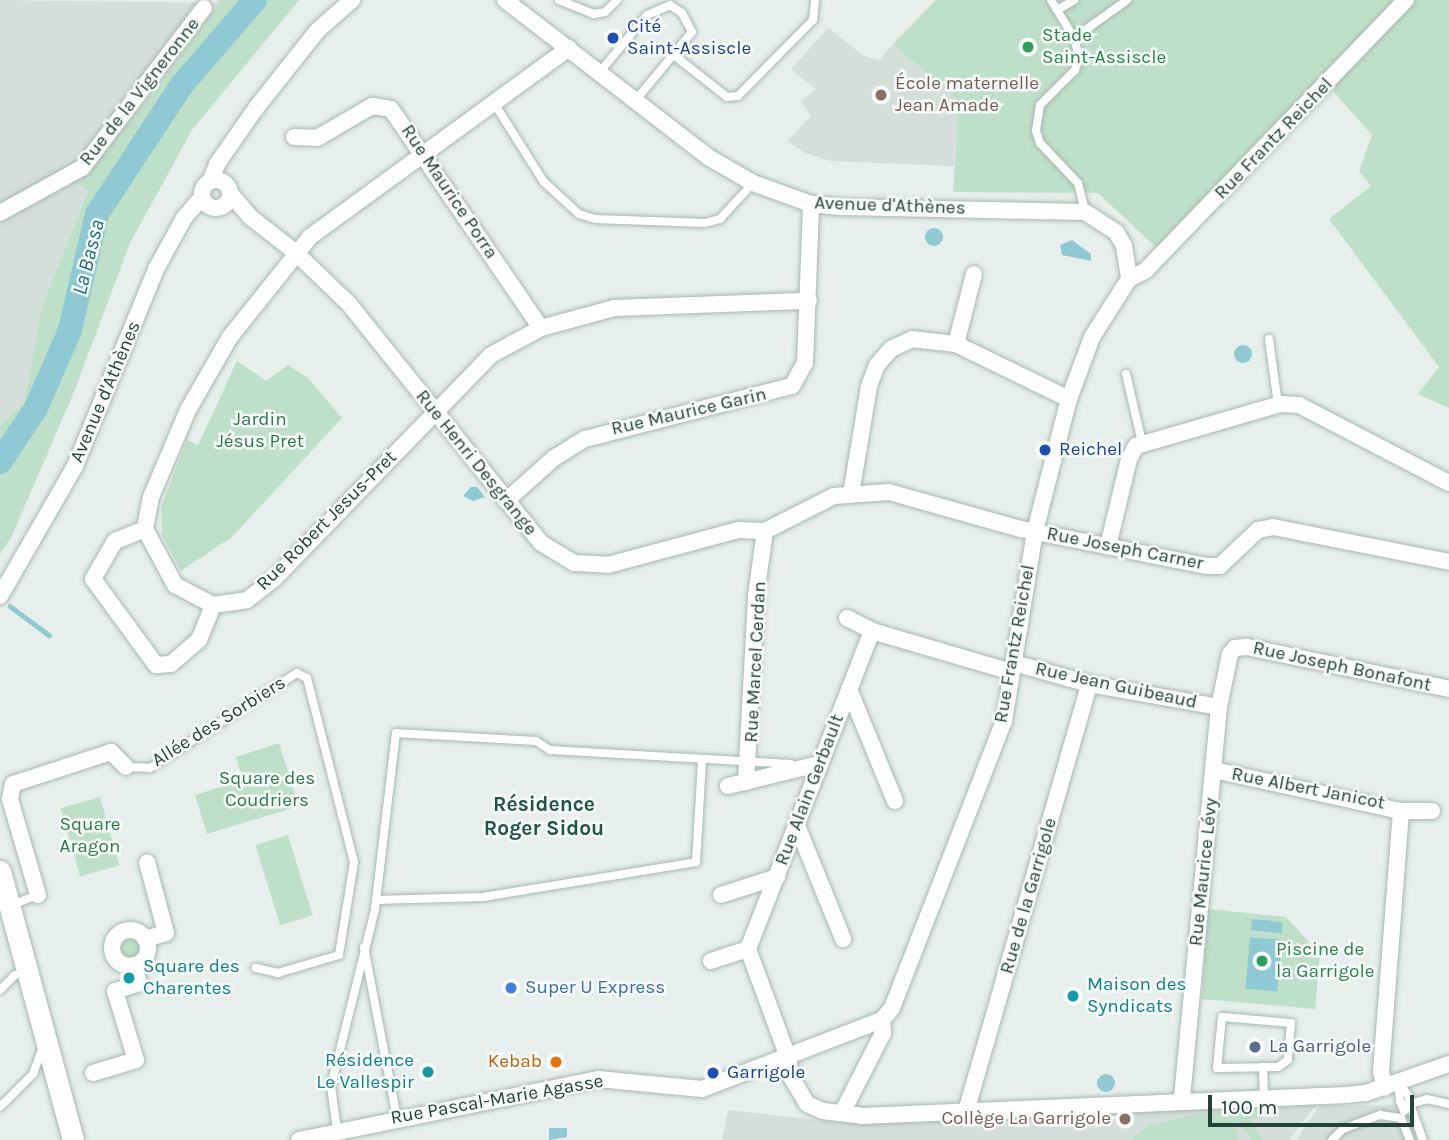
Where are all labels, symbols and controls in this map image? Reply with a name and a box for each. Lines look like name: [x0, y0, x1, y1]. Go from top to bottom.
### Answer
street label: Rue de la Vigneronne: [75, 13, 205, 171]
place label: Cité Saint-Assiscle: [627, 16, 751, 60]
place label: Stade Saint-Assiscle: [1042, 25, 1166, 69]
marker: Cité Saint-Assiscle: [605, 30, 621, 46]
marker: Stade Saint-Assiscle: [1020, 39, 1036, 55]
place label: École maternelle Jean Amade: [895, 73, 1039, 117]
street label: Rue Frantz Reichel: [1210, 73, 1338, 205]
marker: École maternelle Jean Amade: [873, 87, 889, 103]
street label: Rue Maurice Porra: [396, 120, 502, 264]
street label: Avenue d'Athènes: [814, 192, 966, 220]
water label: La Bassa: [66, 217, 110, 297]
street label: Avenue d'Athènes: [66, 318, 146, 466]
street label: Rue Maurice Garin: [609, 383, 769, 441]
street label: Rue Henri Desgrange: [410, 386, 542, 540]
park label: Jardin Jésus Pret: [216, 409, 304, 453]
place label: Reichel: [1059, 439, 1122, 461]
marker: Reichel: [1037, 442, 1053, 458]
street label: Rue Robert Jesus-Pret: [252, 446, 402, 596]
street label: Rue Joseph Carner: [1045, 523, 1205, 575]
street label: Rue Frantz Reichel: [990, 563, 1040, 725]
street label: Rue Marcel Cerdan: [740, 581, 772, 743]
street label: Rue Joseph Bonafont: [1251, 637, 1433, 697]
street label: Rue Jean Guibeaud: [1033, 658, 1199, 714]
street label: Allée des Sorbiers: [148, 672, 290, 772]
street label: Rue Alain Gerbault: [771, 711, 849, 869]
street label: Rue Albert Janicot: [1229, 763, 1387, 815]
park label: Square des Coudriers: [219, 768, 315, 812]
district label: Résidence Roger Sidou: [484, 791, 604, 841]
street label: Rue Maurice Lévy: [1185, 797, 1223, 947]
park label: Square Aragon: [59, 814, 121, 858]
street label: Rue de la Garrigole: [996, 815, 1062, 977]
place label: Piscine de la Garrigole: [1276, 939, 1375, 983]
marker: Piscine de la Garrigole: [1254, 953, 1270, 969]
place label: Square des Charentes: [143, 956, 240, 1000]
marker: Square des Charentes: [121, 970, 137, 986]
place label: Maison des Syndicats: [1087, 974, 1187, 1018]
place label: Super U Express: [525, 977, 665, 999]
marker: Super U Express: [503, 980, 519, 996]
marker: Maison des Syndicats: [1065, 988, 1081, 1004]
place label: La Garrigole: [1269, 1036, 1371, 1058]
marker: La Garrigole: [1247, 1039, 1263, 1055]
place label: Résidence Le Vallespir: [316, 1050, 414, 1094]
place label: Kebab: [488, 1051, 542, 1073]
marker: Kebab: [548, 1054, 564, 1070]
place label: Garrigole: [727, 1062, 805, 1084]
marker: Résidence Le Vallespir: [420, 1064, 436, 1080]
marker: Garrigole: [705, 1065, 721, 1081]
street label: Rue Pascal-Marie Agasse: [389, 1070, 605, 1130]
scale bar: [1211, 1080, 1418, 1124]
text: 100 m: [1221, 1095, 1278, 1119]
place label: Collège La Garrigole: [941, 1108, 1111, 1130]
marker: Collège La Garrigole: [1117, 1111, 1133, 1127]

